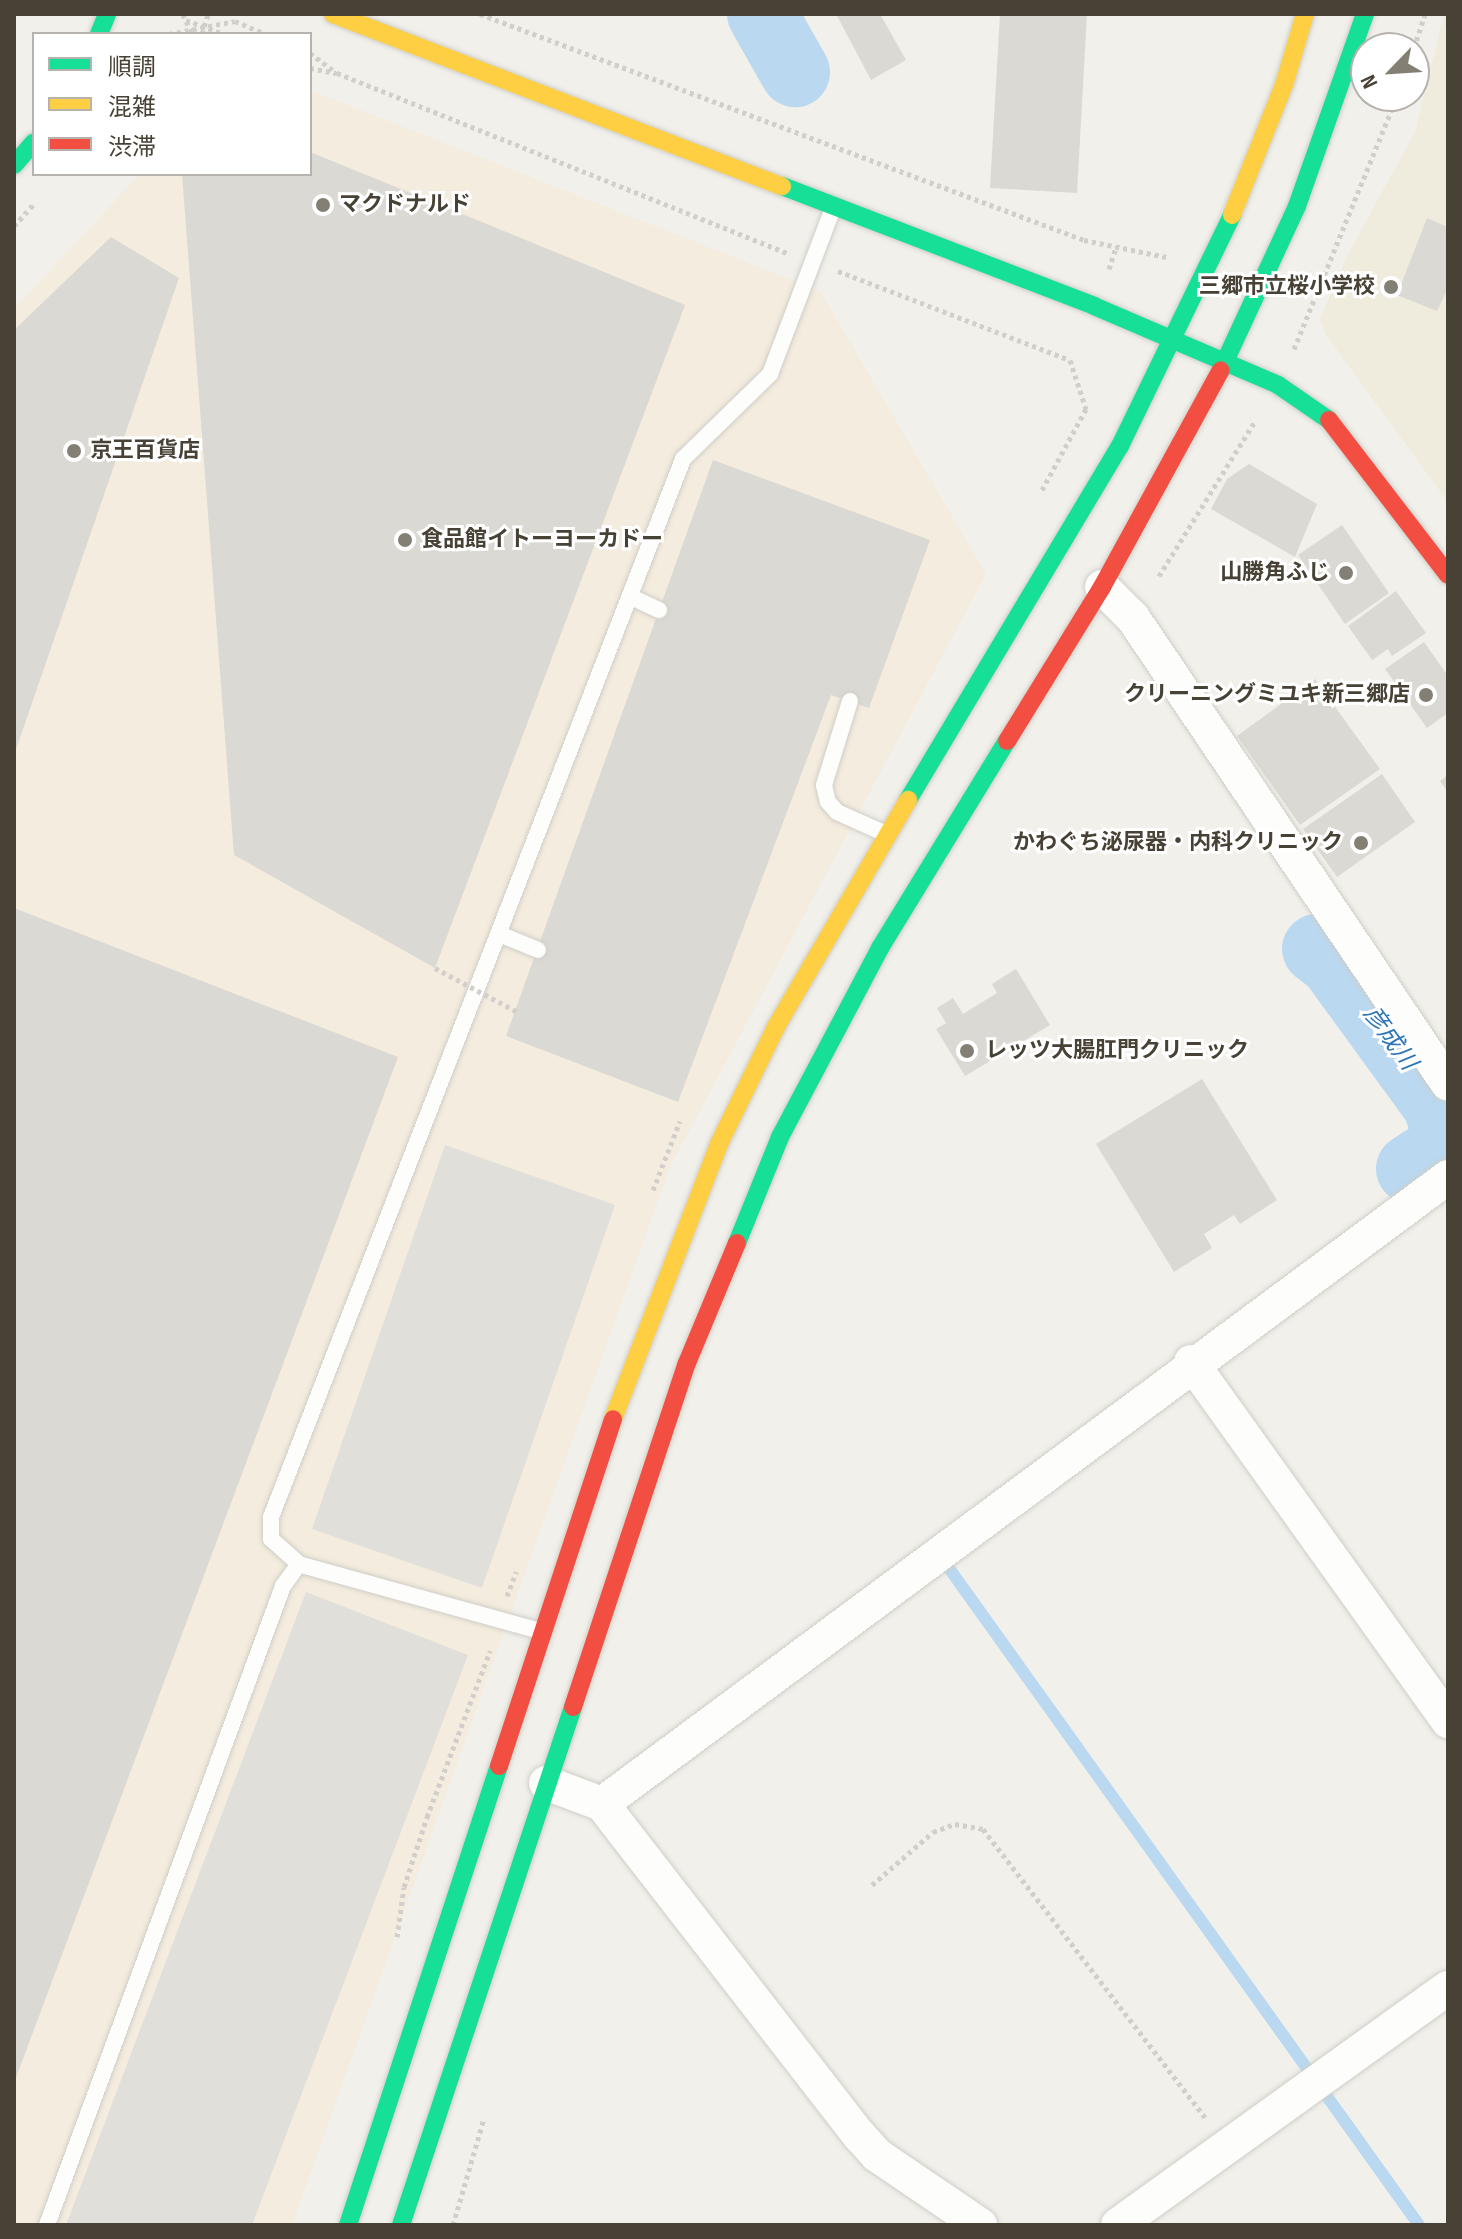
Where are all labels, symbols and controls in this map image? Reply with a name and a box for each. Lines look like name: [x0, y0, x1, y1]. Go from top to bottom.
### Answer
legend: [32, 32, 312, 176]
north arrow: [1350, 32, 1430, 112]
text: 順調: [108, 53, 156, 82]
text: N: [1355, 70, 1384, 93]
text: 混雑: [108, 93, 156, 122]
text: 渋滞: [108, 133, 156, 162]
place label: マクドナルド: [339, 192, 471, 218]
marker: マクドナルド: [314, 196, 332, 214]
place label: 三郷市立桜小学校: [1199, 274, 1375, 300]
marker: 三郷市立桜小学校: [1382, 278, 1400, 296]
place label: 京王百貨店: [90, 438, 200, 464]
marker: 京王百貨店: [65, 442, 83, 460]
place label: 食品館イトーヨーカドー: [421, 527, 663, 553]
marker: 食品館イトーヨーカドー: [396, 531, 414, 549]
place label: 山勝角ふじ: [1220, 560, 1330, 586]
marker: 山勝角ふじ: [1337, 564, 1355, 582]
place label: クリーニングミユキ新三郷店: [1124, 682, 1410, 708]
marker: クリーニングミユキ新三郷店: [1417, 686, 1435, 704]
place label: かわぐち泌尿器・内科クリニック: [1013, 830, 1343, 856]
marker: かわぐち泌尿器・内科クリニック: [1350, 832, 1372, 854]
water label: 彦成川: [1357, 1000, 1423, 1076]
place label: レッツ大腸肛門クリニック: [985, 1038, 1249, 1064]
marker: レッツ大腸肛門クリニック: [956, 1040, 978, 1062]

